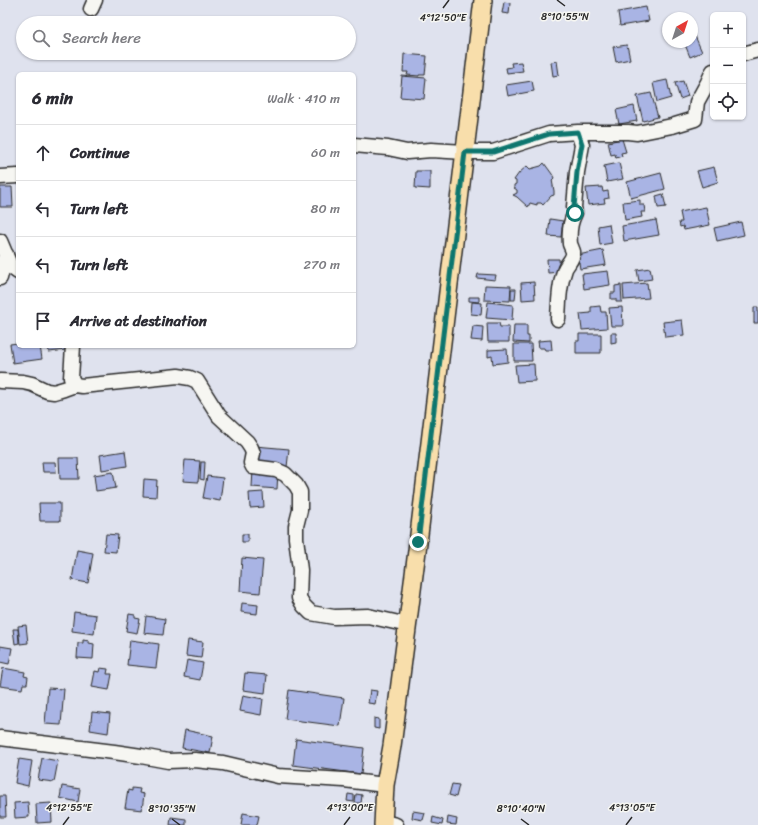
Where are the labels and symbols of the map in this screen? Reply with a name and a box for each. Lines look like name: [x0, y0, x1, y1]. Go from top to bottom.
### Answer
text: 8°10'55"N: [541, 8, 589, 26]
text: 4°12'50"E: [420, 9, 468, 27]
north arrow: [662, 12, 698, 48]
route start: [566, 204, 584, 222]
route end: [409, 533, 427, 551]
text: 4°12'55"E: [46, 799, 94, 817]
text: 4°13'00"E: [327, 799, 375, 817]
text: 4°13'05"E: [609, 799, 657, 817]
text: 8°10'35"N: [148, 800, 196, 818]
text: 8°10'40"N: [497, 800, 545, 818]

